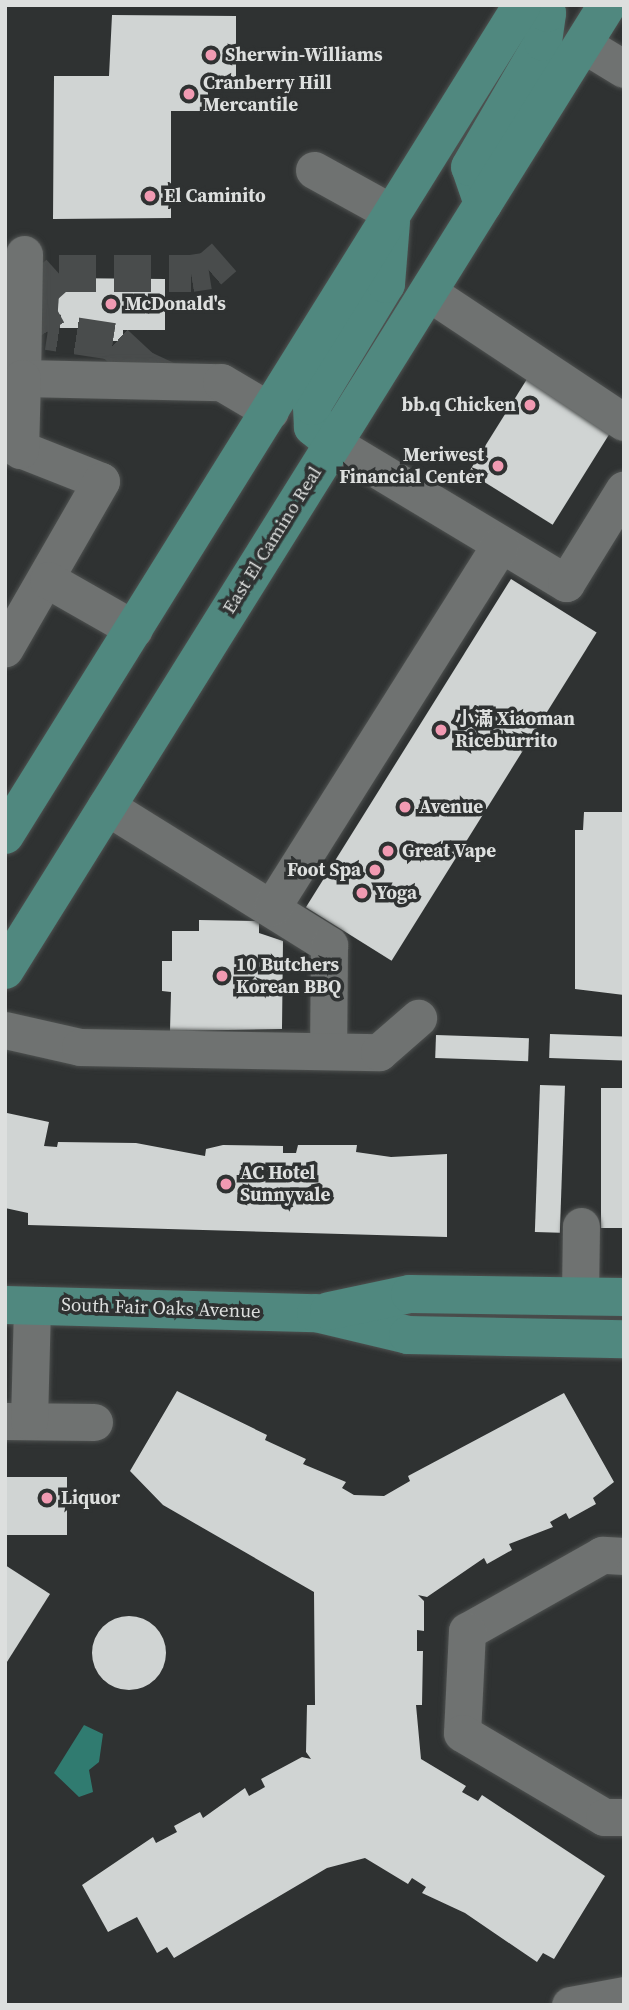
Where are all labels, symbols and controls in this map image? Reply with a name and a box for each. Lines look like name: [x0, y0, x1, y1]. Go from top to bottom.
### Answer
place label: Sherwin-Williams: [225, 44, 383, 66]
marker: Sherwin-Williams: [203, 47, 219, 63]
place label: Cranberry Hill Mercantile: [203, 72, 332, 116]
marker: Cranberry Hill Mercantile: [181, 86, 197, 102]
place label: El Caminito: [164, 185, 266, 207]
marker: El Caminito: [142, 188, 158, 204]
place label: McDonald's: [125, 293, 226, 315]
marker: McDonald's: [103, 296, 119, 312]
place label: bb.q Chicken: [401, 394, 516, 416]
marker: bb.q Chicken: [522, 397, 538, 413]
place label: Meriwest Financial Center: [339, 444, 484, 488]
marker: Meriwest Financial Center: [490, 458, 506, 474]
street label: East El Camino Real: [217, 462, 327, 618]
place label: 小滿 Xiaoman Riceburrito: [455, 708, 575, 752]
marker: 小滿 Xiaoman Riceburrito: [433, 722, 449, 738]
place label: Avenue: [419, 796, 483, 818]
marker: Avenue: [397, 799, 413, 815]
place label: Great Vape: [402, 840, 497, 862]
marker: Great Vape: [380, 843, 396, 859]
place label: Foot Spa: [287, 859, 361, 881]
marker: Foot Spa: [367, 862, 383, 878]
place label: Yoga: [376, 882, 417, 904]
marker: Yoga: [354, 885, 370, 901]
place label: 10 Butchers Korean BBQ: [236, 954, 341, 998]
marker: 10 Butchers Korean BBQ: [214, 968, 230, 984]
place label: AC Hotel Sunnyvale: [240, 1162, 330, 1206]
marker: AC Hotel Sunnyvale: [218, 1176, 234, 1192]
street label: South Fair Oaks Avenue: [61, 1293, 261, 1323]
place label: Liquor: [61, 1487, 120, 1509]
marker: Liquor: [39, 1490, 55, 1506]

